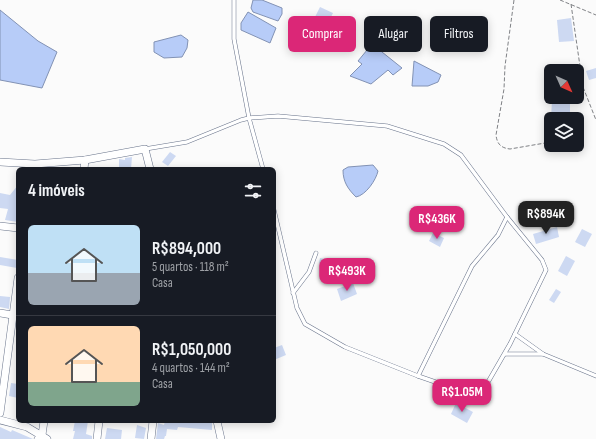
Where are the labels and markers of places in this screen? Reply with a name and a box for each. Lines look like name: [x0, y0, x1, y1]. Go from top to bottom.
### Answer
pin: R$894K: [513, 201, 579, 235]
pin: R$436K: [404, 206, 470, 240]
pin: R$493K: [314, 258, 380, 292]
pin: R$1.05M: [425, 379, 499, 413]

